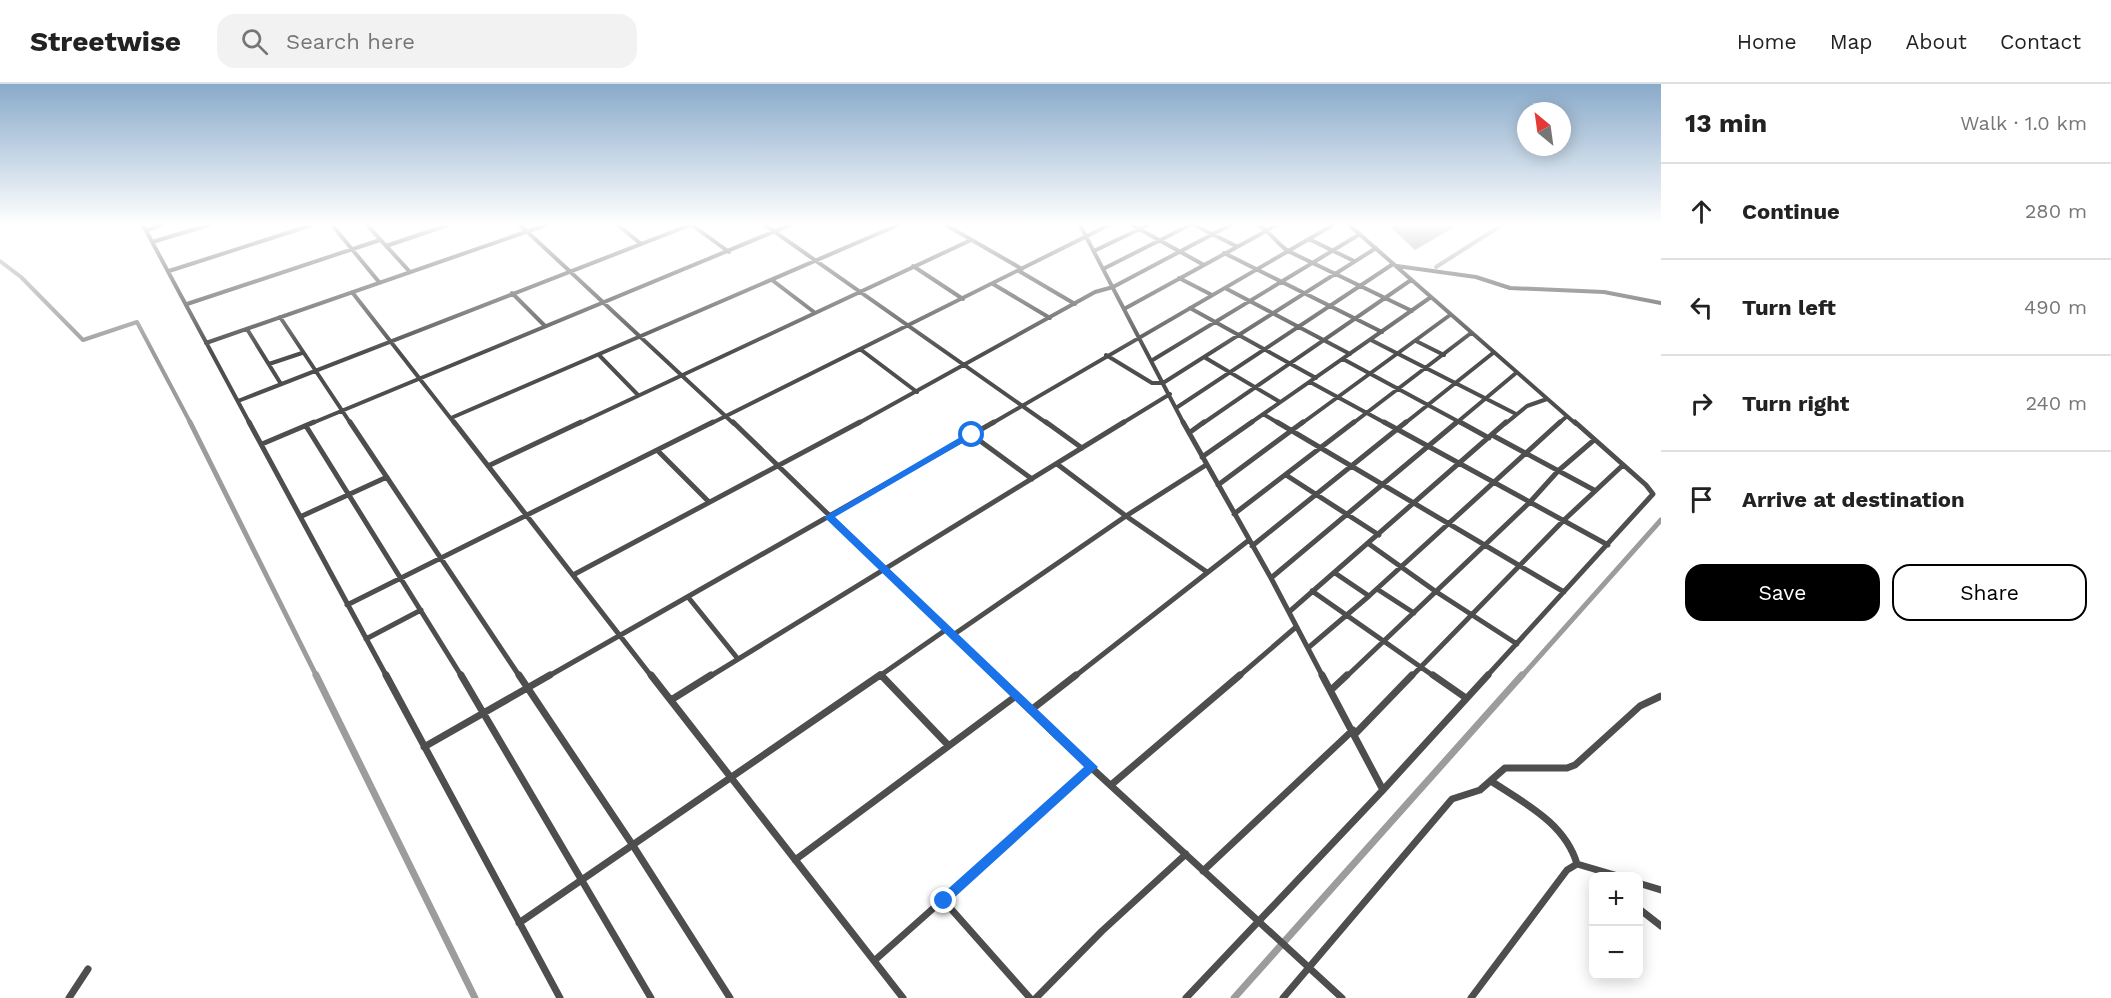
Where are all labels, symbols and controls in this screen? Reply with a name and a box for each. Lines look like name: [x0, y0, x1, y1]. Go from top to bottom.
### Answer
search box: [217, 14, 637, 68]
text: Streetwise: [30, 25, 181, 58]
icon: search: [238, 25, 271, 58]
text: Search here: [286, 29, 415, 54]
text: Home: [1737, 29, 1797, 54]
text: Map: [1830, 29, 1873, 54]
text: About: [1906, 29, 1967, 54]
text: Contact: [2000, 29, 2081, 54]
north arrow: [1517, 102, 1571, 156]
text: 13 min: [1685, 108, 1767, 138]
text: Walk · 1.0 km: [1960, 111, 2087, 135]
icon: ahead: [1685, 195, 1718, 228]
text: Continue: [1742, 199, 1840, 224]
text: 280 m: [2025, 199, 2087, 223]
icon: left: [1685, 291, 1718, 324]
text: Turn left: [1742, 295, 1836, 320]
text: 490 m: [2024, 295, 2087, 319]
icon: right: [1685, 387, 1718, 420]
text: Turn right: [1742, 391, 1849, 416]
text: 240 m: [2025, 391, 2087, 415]
route start: [958, 421, 984, 447]
icon: arrive: [1685, 483, 1718, 516]
text: Arrive at destination: [1742, 487, 1965, 512]
button: Save: [1685, 564, 1880, 621]
button: Share: [1892, 564, 2087, 621]
map controls: [1589, 872, 1643, 980]
button: +: [1589, 872, 1643, 926]
route end: [930, 887, 956, 913]
button: −: [1589, 926, 1643, 980]

